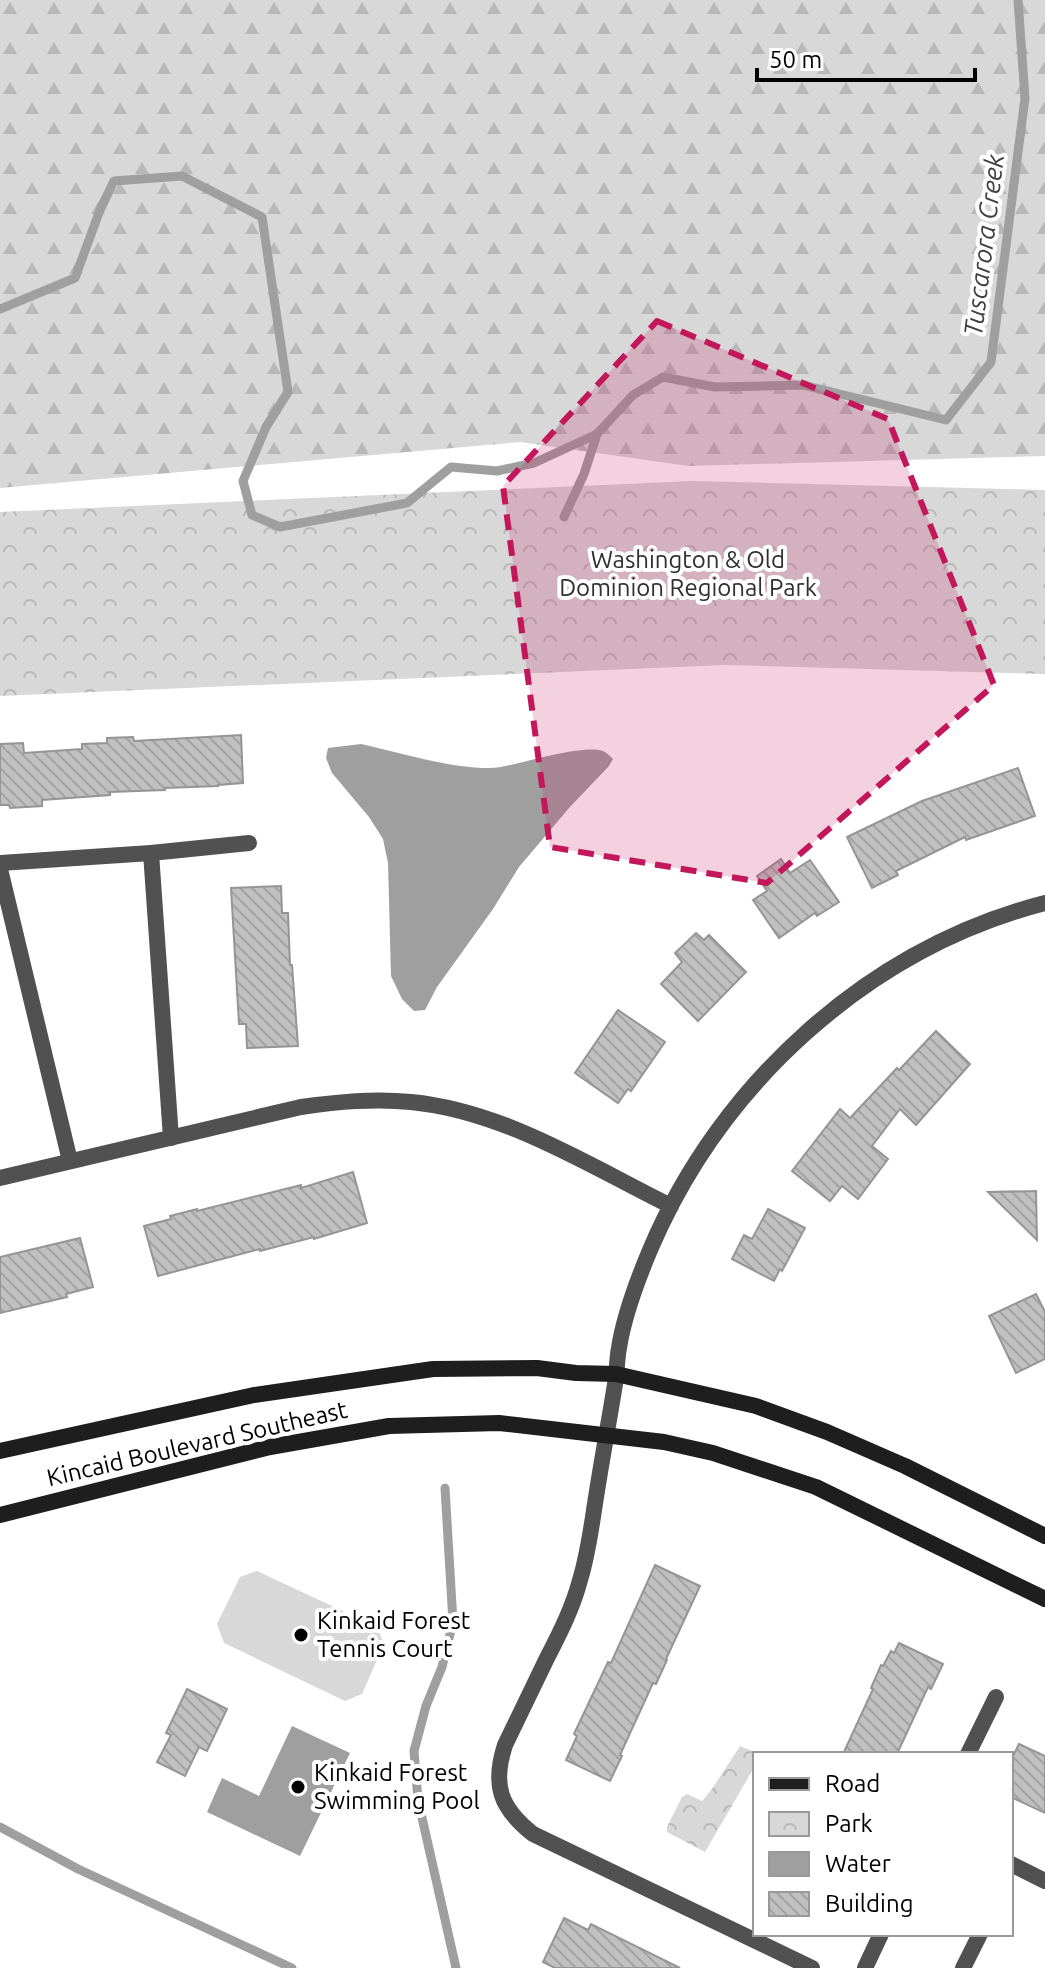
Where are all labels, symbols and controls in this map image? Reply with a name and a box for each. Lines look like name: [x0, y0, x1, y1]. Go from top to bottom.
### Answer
scale bar: [757, 32, 975, 82]
text: 50 m: [769, 46, 822, 73]
water label: Tuscarora Creek: [958, 152, 1009, 338]
park label: Washington & Old Dominion Regional Park: [559, 546, 817, 601]
street label: Kincaid Boulevard Southeast: [44, 1396, 350, 1491]
place label: Kinkaid Forest Tennis Court: [317, 1607, 471, 1662]
marker: Kinkaid Forest Tennis Court: [292, 1626, 310, 1644]
legend: [753, 1752, 1013, 1936]
place label: Kinkaid Forest Swimming Pool: [314, 1759, 480, 1814]
text: Road: [825, 1770, 880, 1797]
marker: Kinkaid Forest Swimming Pool: [289, 1778, 307, 1796]
text: Park: [825, 1810, 873, 1837]
text: Water: [825, 1850, 891, 1877]
text: Building: [825, 1890, 913, 1917]

